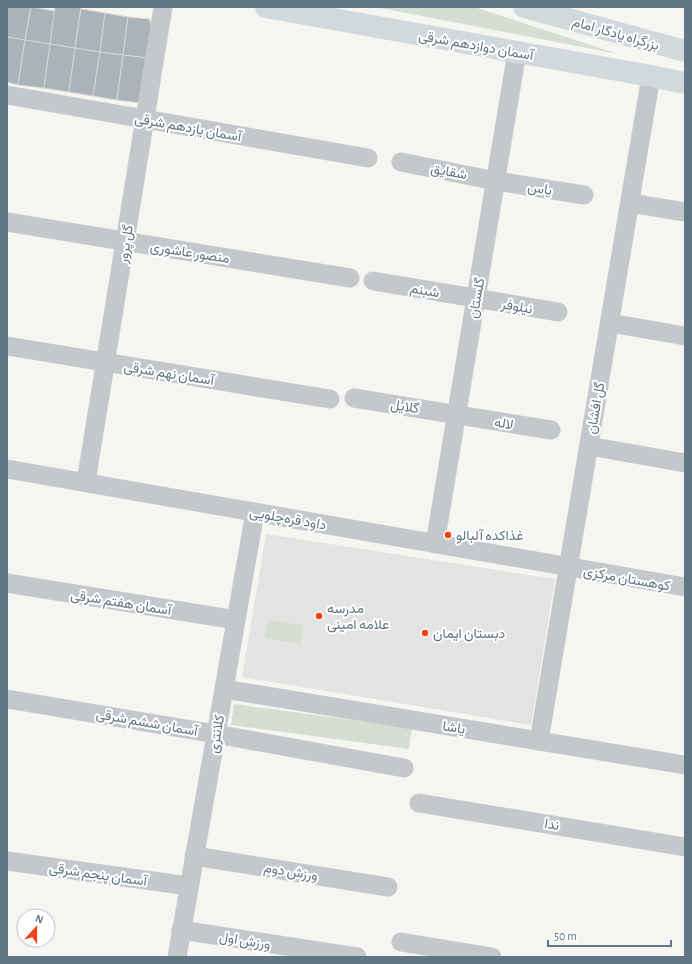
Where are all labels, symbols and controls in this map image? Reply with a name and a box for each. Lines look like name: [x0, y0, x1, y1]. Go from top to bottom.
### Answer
street label: بزرگراه یادگار امام: [570, 14, 661, 54]
street label: آسمان دوازدهم شرقی: [417, 28, 536, 64]
street label: آسمان یازدهم شرقی: [133, 111, 244, 146]
street label: شقایق: [429, 162, 468, 183]
street label: یاس: [526, 180, 553, 199]
street label: گل پرور: [115, 224, 138, 266]
street label: منصور عاشوری: [149, 240, 231, 267]
street label: گلستان: [466, 277, 488, 320]
street label: شبنم: [409, 282, 441, 301]
street label: نیلوفر: [499, 297, 534, 318]
street label: آسمان نهم شرقی: [123, 359, 217, 389]
street label: گل افشان: [584, 381, 608, 435]
street label: گلایل: [389, 397, 420, 417]
street label: لاله: [493, 416, 514, 432]
street label: داود قره‌چلویی: [248, 505, 328, 535]
place label: غذاکده آلبالو: [456, 528, 523, 544]
marker: غذاکده آلبالو: [443, 530, 453, 540]
street label: کوهستان مرکزی: [582, 564, 671, 594]
street label: آسمان هفتم شرقی: [69, 587, 174, 619]
place label: مدرسه علامه امینی: [327, 602, 389, 633]
marker: مدرسه علامه امینی: [314, 611, 324, 621]
place label: دبستان ایمان: [433, 627, 506, 642]
marker: دبستان ایمان: [420, 628, 430, 638]
street label: آسمان ششم شرقی: [95, 706, 201, 740]
street label: کلانتری: [207, 714, 228, 755]
street label: یاشا: [442, 719, 466, 737]
street label: ندا: [543, 817, 560, 833]
street label: آسمان پنجم شرقی: [48, 860, 149, 891]
street label: ورزش دوم: [263, 861, 319, 884]
north arrow: [16, 908, 56, 948]
text: N: [34, 913, 45, 926]
scale bar: [548, 922, 671, 948]
street label: ورزش اول: [218, 930, 272, 954]
text: 50 m: [554, 930, 577, 942]

